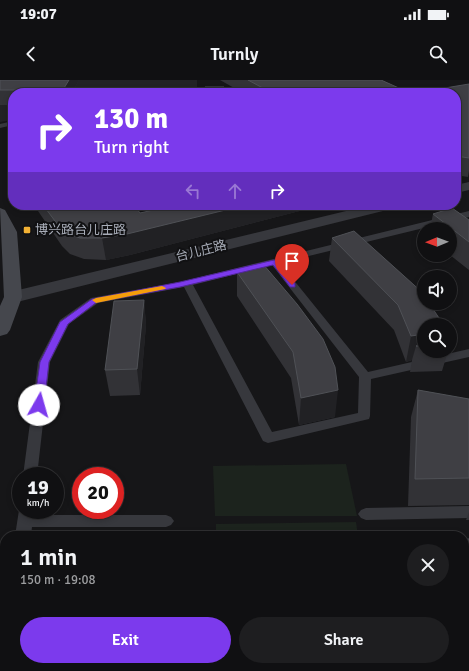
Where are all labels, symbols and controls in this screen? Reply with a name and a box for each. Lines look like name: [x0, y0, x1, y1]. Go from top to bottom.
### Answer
text: 19:07: [20, 5, 57, 23]
icon: back: [20, 43, 42, 65]
text: Turnly: [210, 43, 259, 65]
icon: search: [427, 43, 449, 65]
text: 130 m: [94, 102, 168, 136]
icon: right: [28, 104, 80, 156]
text: Turn right: [94, 136, 169, 158]
icon: left: [182, 180, 204, 202]
icon: ahead: [224, 180, 246, 202]
icon: right: [266, 180, 288, 202]
place label: 博兴路台儿庄路: [35, 222, 126, 238]
north arrow: [417, 222, 457, 262]
map controls: [417, 222, 457, 358]
marker: 博兴路台儿庄路: [22, 225, 32, 235]
street label: 台儿庄路: [174, 237, 228, 265]
pin: [275, 244, 309, 285]
icon: arrive: [281, 250, 303, 272]
button: sound: [417, 270, 457, 310]
button: search: [417, 318, 457, 358]
position arrow: [18, 384, 60, 426]
speed limit sign: 20: [72, 467, 124, 519]
text: 19: [27, 475, 49, 500]
text: km/h: [27, 497, 49, 509]
text: 1 min: [20, 542, 77, 572]
button: close: [407, 544, 449, 586]
text: 150 m · 19:08: [20, 572, 96, 588]
button: Exit: [20, 617, 231, 663]
button: Share: [239, 617, 449, 663]

